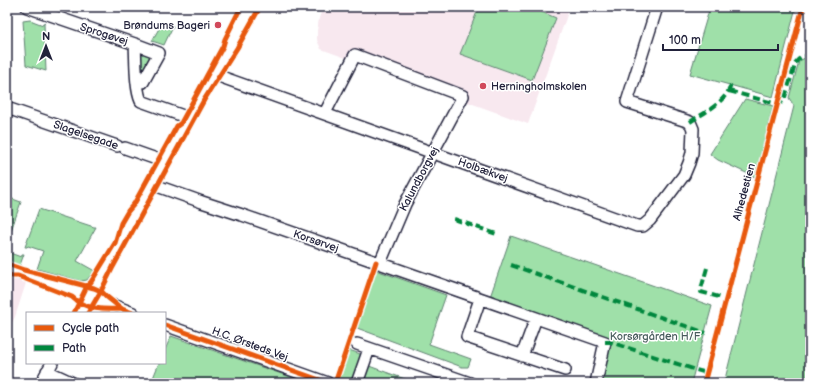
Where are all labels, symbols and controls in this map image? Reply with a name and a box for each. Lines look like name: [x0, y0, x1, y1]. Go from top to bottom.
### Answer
place label: Brøndums Bageri: [123, 19, 210, 32]
street label: Sprogøvej: [78, 20, 130, 48]
marker: Brøndums Bageri: [213, 20, 223, 30]
north arrow: [26, 26, 66, 66]
scale bar: [663, 26, 778, 52]
text: N: [42, 30, 50, 43]
text: 100 m: [669, 33, 701, 48]
place label: Herningholmskolen: [491, 80, 587, 93]
marker: Herningholmskolen: [478, 81, 488, 91]
street label: Slagelsegade: [52, 118, 121, 152]
street label: Kalundborgvej: [397, 145, 441, 213]
street label: Holbækvej: [456, 155, 510, 185]
street label: Alhedestien: [730, 162, 758, 222]
street label: Korsørvej: [292, 227, 340, 255]
legend: [26, 312, 166, 364]
text: Cycle path: [62, 321, 119, 336]
street label: H.C. Ørsteds Vej: [210, 324, 290, 364]
park label: Korsørgården H/F: [610, 330, 701, 343]
text: Path: [62, 341, 87, 356]

